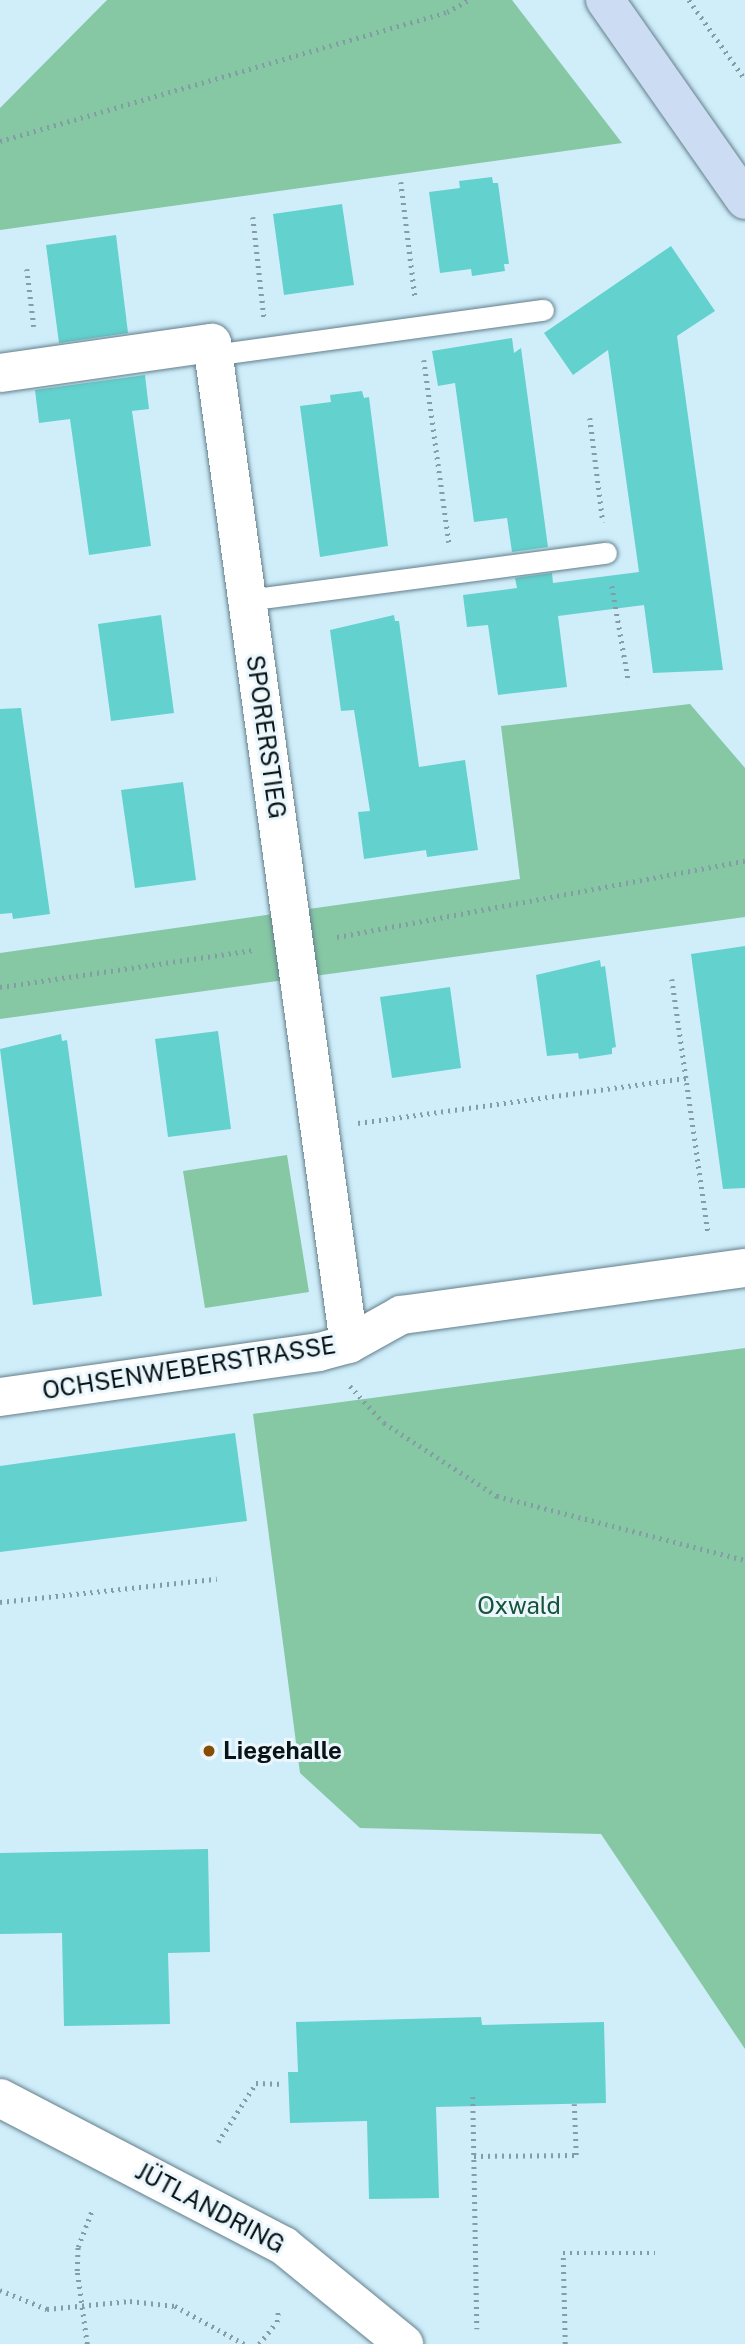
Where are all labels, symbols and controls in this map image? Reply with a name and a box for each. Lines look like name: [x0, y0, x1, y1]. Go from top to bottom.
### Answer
street label: SPORERSTIEG: [240, 653, 292, 821]
street label: OCHSENWEBERSTRASSE: [40, 1331, 338, 1405]
park label: Oxwald: [477, 1592, 561, 1620]
place label: Liegehalle: [223, 1737, 342, 1765]
marker: Liegehalle: [201, 1743, 217, 1759]
street label: JÜTLANDRING: [130, 2157, 290, 2259]

